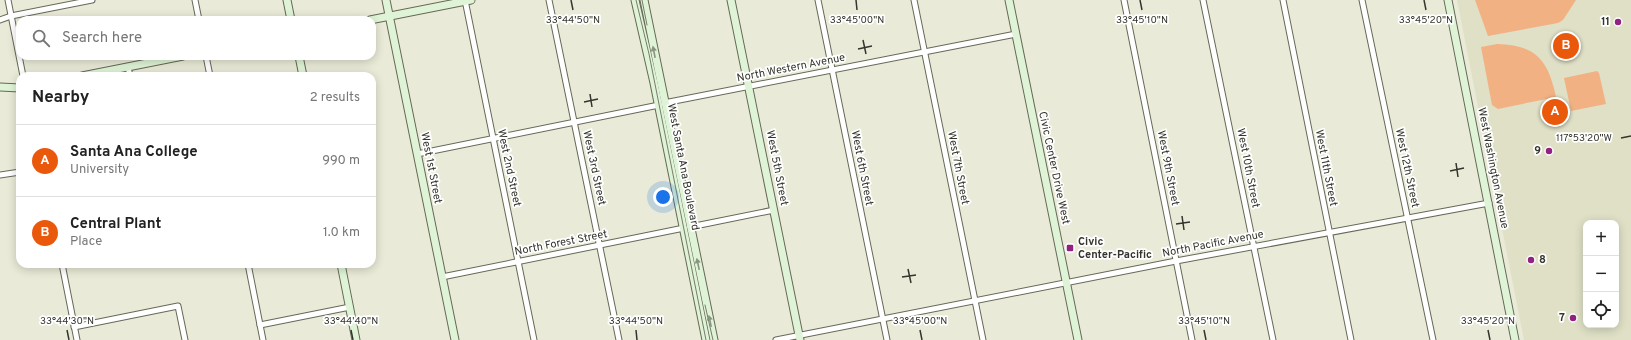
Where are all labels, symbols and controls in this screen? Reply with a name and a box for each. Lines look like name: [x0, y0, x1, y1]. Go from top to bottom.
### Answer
text: 33°44'50"N: [546, 14, 600, 27]
text: 33°45'00"N: [830, 14, 884, 27]
text: 33°45'10"N: [1116, 14, 1168, 27]
text: 33°45'20"N: [1399, 14, 1453, 27]
place label: 11: [1601, 15, 1610, 29]
search box: [16, 16, 376, 60]
marker: 11: [1613, 17, 1623, 27]
icon: search: [30, 27, 52, 49]
text: Search here: [62, 29, 142, 48]
pin: B: [1553, 31, 1579, 61]
one-way arrow: [651, 46, 657, 58]
street label: North Western Avenue: [736, 51, 846, 85]
text: Nearby: [32, 87, 89, 109]
text: 2 results: [310, 90, 360, 106]
pin: A: [1542, 97, 1568, 127]
street label: West Santa Ana Boulevard: [664, 102, 702, 232]
street label: West Washington Avenue: [1474, 106, 1512, 230]
street label: Civic Center Drive West: [1035, 110, 1073, 226]
street label: West 10th Street: [1233, 127, 1263, 209]
street label: West 12th Street: [1392, 127, 1422, 209]
street label: West 2nd Street: [494, 128, 524, 208]
street label: West 11th Street: [1312, 128, 1340, 208]
street label: West 3rd Street: [579, 129, 609, 207]
street label: West 5th Street: [763, 129, 791, 207]
street label: West 6th Street: [848, 129, 876, 207]
street label: West 9th Street: [1154, 129, 1182, 207]
street label: West 7th Street: [944, 130, 972, 206]
street label: West 1st Street: [417, 131, 445, 205]
text: 117°53'20"W: [1556, 132, 1612, 145]
text: Santa Ana College: [70, 143, 198, 162]
place label: 9: [1534, 144, 1541, 158]
marker: 9: [1544, 146, 1554, 156]
text: A: [40, 153, 50, 169]
text: 990 m: [322, 153, 360, 169]
text: University: [70, 162, 129, 178]
your location: [653, 187, 673, 207]
text: Central Plant: [70, 215, 161, 234]
map controls: [1583, 220, 1619, 328]
button: +: [1583, 220, 1619, 256]
text: B: [41, 225, 49, 241]
text: 1.0 km: [323, 225, 360, 241]
street label: North Forest Street: [513, 227, 609, 259]
street label: North Pacific Avenue: [1161, 227, 1265, 261]
text: Place: [70, 234, 102, 250]
place label: Civic Center-Pacific: [1078, 235, 1152, 262]
marker: Civic Center-Pacific: [1065, 243, 1075, 253]
place label: 8: [1539, 253, 1546, 267]
marker: 8: [1526, 255, 1536, 265]
button: −: [1583, 256, 1619, 292]
one-way arrow: [694, 258, 700, 271]
button: locate: [1583, 292, 1619, 328]
place label: 7: [1559, 311, 1565, 325]
marker: 7: [1568, 313, 1578, 323]
text: 33°44'30"N: [40, 315, 94, 328]
text: 33°44'40"N: [324, 315, 378, 328]
text: 33°44'50"N: [609, 315, 663, 328]
one-way arrow: [706, 315, 712, 327]
text: 33°45'00"N: [893, 315, 947, 328]
text: 33°45'10"N: [1178, 315, 1230, 328]
text: 33°45'20"N: [1461, 315, 1515, 328]

